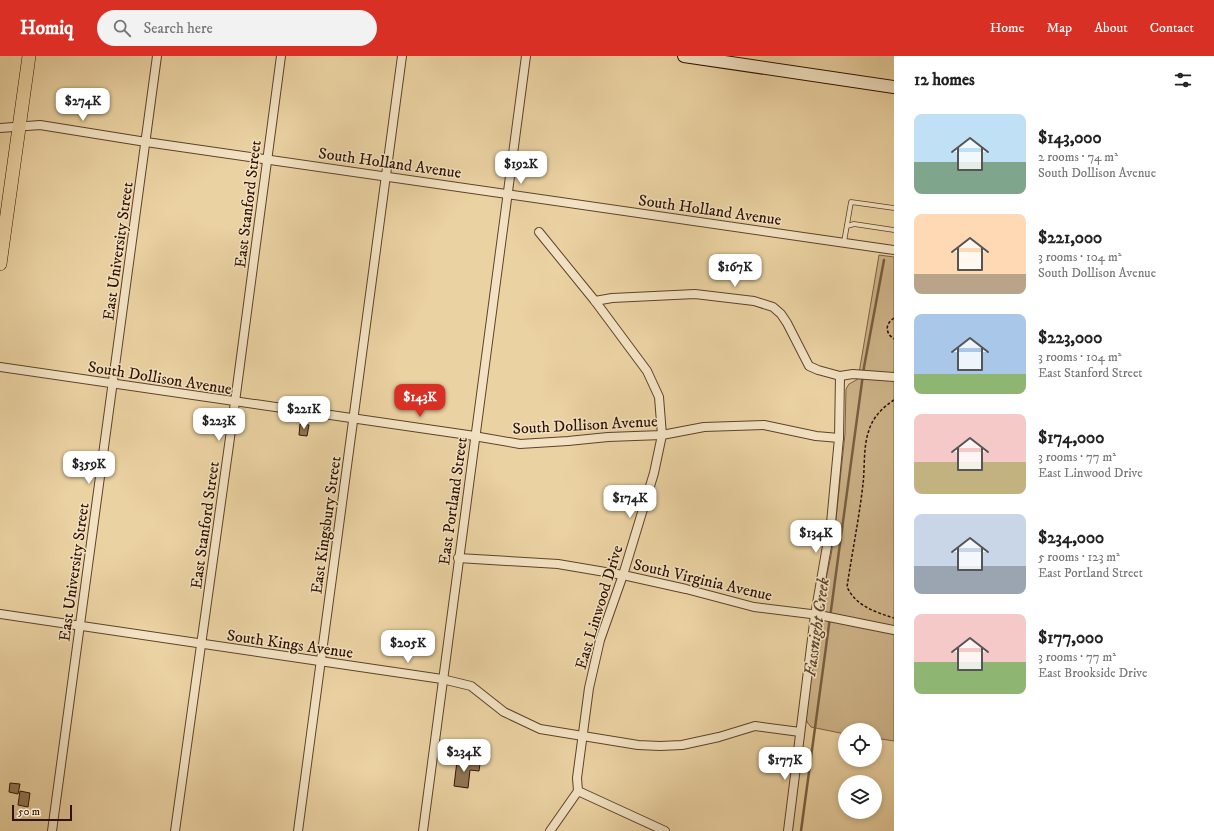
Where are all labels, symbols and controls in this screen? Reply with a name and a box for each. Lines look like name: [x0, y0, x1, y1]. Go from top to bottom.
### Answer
search box: [97, 10, 377, 46]
text: Homiq: [20, 17, 73, 40]
icon: search: [111, 17, 133, 39]
text: Search here: [143, 19, 213, 38]
text: Home: [990, 19, 1024, 37]
text: Map: [1046, 19, 1072, 37]
text: About: [1094, 19, 1128, 37]
text: Contact: [1150, 19, 1194, 37]
text: 12 homes: [914, 69, 975, 91]
icon: filters: [1172, 69, 1194, 91]
pin: $274K: [55, 88, 111, 122]
text: $274K: [65, 93, 101, 109]
text: $143,000: [1038, 127, 1102, 149]
icon: home: [946, 130, 994, 178]
street label: East Stanford Street: [230, 139, 266, 269]
street label: South Holland Avenue: [317, 143, 463, 183]
text: 2 rooms · 74 m²: [1038, 149, 1118, 165]
pin: $192K: [493, 151, 549, 185]
text: $192K: [504, 156, 538, 172]
text: South Dollison Avenue: [1038, 165, 1156, 181]
street label: East University Street: [98, 181, 138, 322]
street label: South Holland Avenue: [637, 190, 783, 230]
text: $221,000: [1038, 227, 1102, 249]
icon: home: [946, 230, 994, 278]
text: 3 rooms · 104 m²: [1038, 249, 1121, 265]
pin: $167K: [707, 254, 763, 288]
text: $167K: [718, 259, 752, 275]
text: South Dollison Avenue: [1038, 265, 1156, 281]
text: $223,000: [1038, 327, 1102, 349]
icon: home: [946, 330, 994, 378]
text: 3 rooms · 104 m²: [1038, 349, 1121, 365]
street label: South Dollison Avenue: [87, 357, 234, 399]
text: East Stanford Street: [1038, 365, 1143, 381]
pin: $143K: [392, 384, 448, 418]
text: $143K: [403, 389, 437, 405]
pin: $221K: [276, 396, 332, 430]
text: $221K: [287, 401, 321, 417]
pin: $223K: [191, 408, 247, 442]
street label: South Dollison Avenue: [512, 411, 658, 439]
text: $223K: [202, 413, 236, 429]
text: $174,000: [1038, 427, 1104, 449]
icon: home: [946, 430, 994, 478]
street label: East Portland Street: [434, 436, 472, 566]
text: 3 rooms · 77 m²: [1038, 449, 1116, 465]
pin: $359K: [61, 451, 117, 485]
street label: East Kingsbury Street: [306, 455, 346, 595]
text: $359K: [72, 456, 106, 472]
street label: East Stanford Street: [186, 460, 224, 590]
text: East Linwood Drive: [1038, 465, 1143, 481]
pin: $174K: [602, 485, 658, 519]
text: $174K: [612, 490, 648, 506]
street label: East University Street: [54, 502, 94, 643]
pin: $134K: [788, 520, 844, 554]
text: $134K: [799, 525, 833, 541]
text: $234,000: [1038, 527, 1104, 549]
icon: home: [946, 530, 994, 578]
street label: East Linwood Drive: [571, 542, 627, 672]
text: 5 rooms · 123 m²: [1038, 549, 1120, 565]
street label: South Virginia Avenue: [631, 554, 774, 606]
text: East Portland Street: [1038, 565, 1143, 581]
water label: Fassnight Creek: [799, 575, 835, 678]
street label: South Kings Avenue: [225, 625, 355, 663]
text: $177,000: [1038, 627, 1103, 649]
pin: $205K: [380, 630, 436, 664]
icon: home: [946, 630, 994, 678]
text: $205K: [390, 635, 426, 651]
text: 3 rooms · 77 m²: [1038, 649, 1116, 665]
text: East Brookside Drive: [1038, 665, 1147, 681]
map controls: [838, 723, 882, 819]
button: locate: [838, 723, 882, 767]
pin: $234K: [436, 739, 492, 773]
text: $234K: [447, 744, 481, 760]
pin: $177K: [757, 747, 813, 781]
text: $177K: [768, 752, 802, 768]
button: layers: [838, 775, 882, 819]
scale bar: [12, 803, 72, 822]
text: 50 m: [18, 805, 40, 819]

